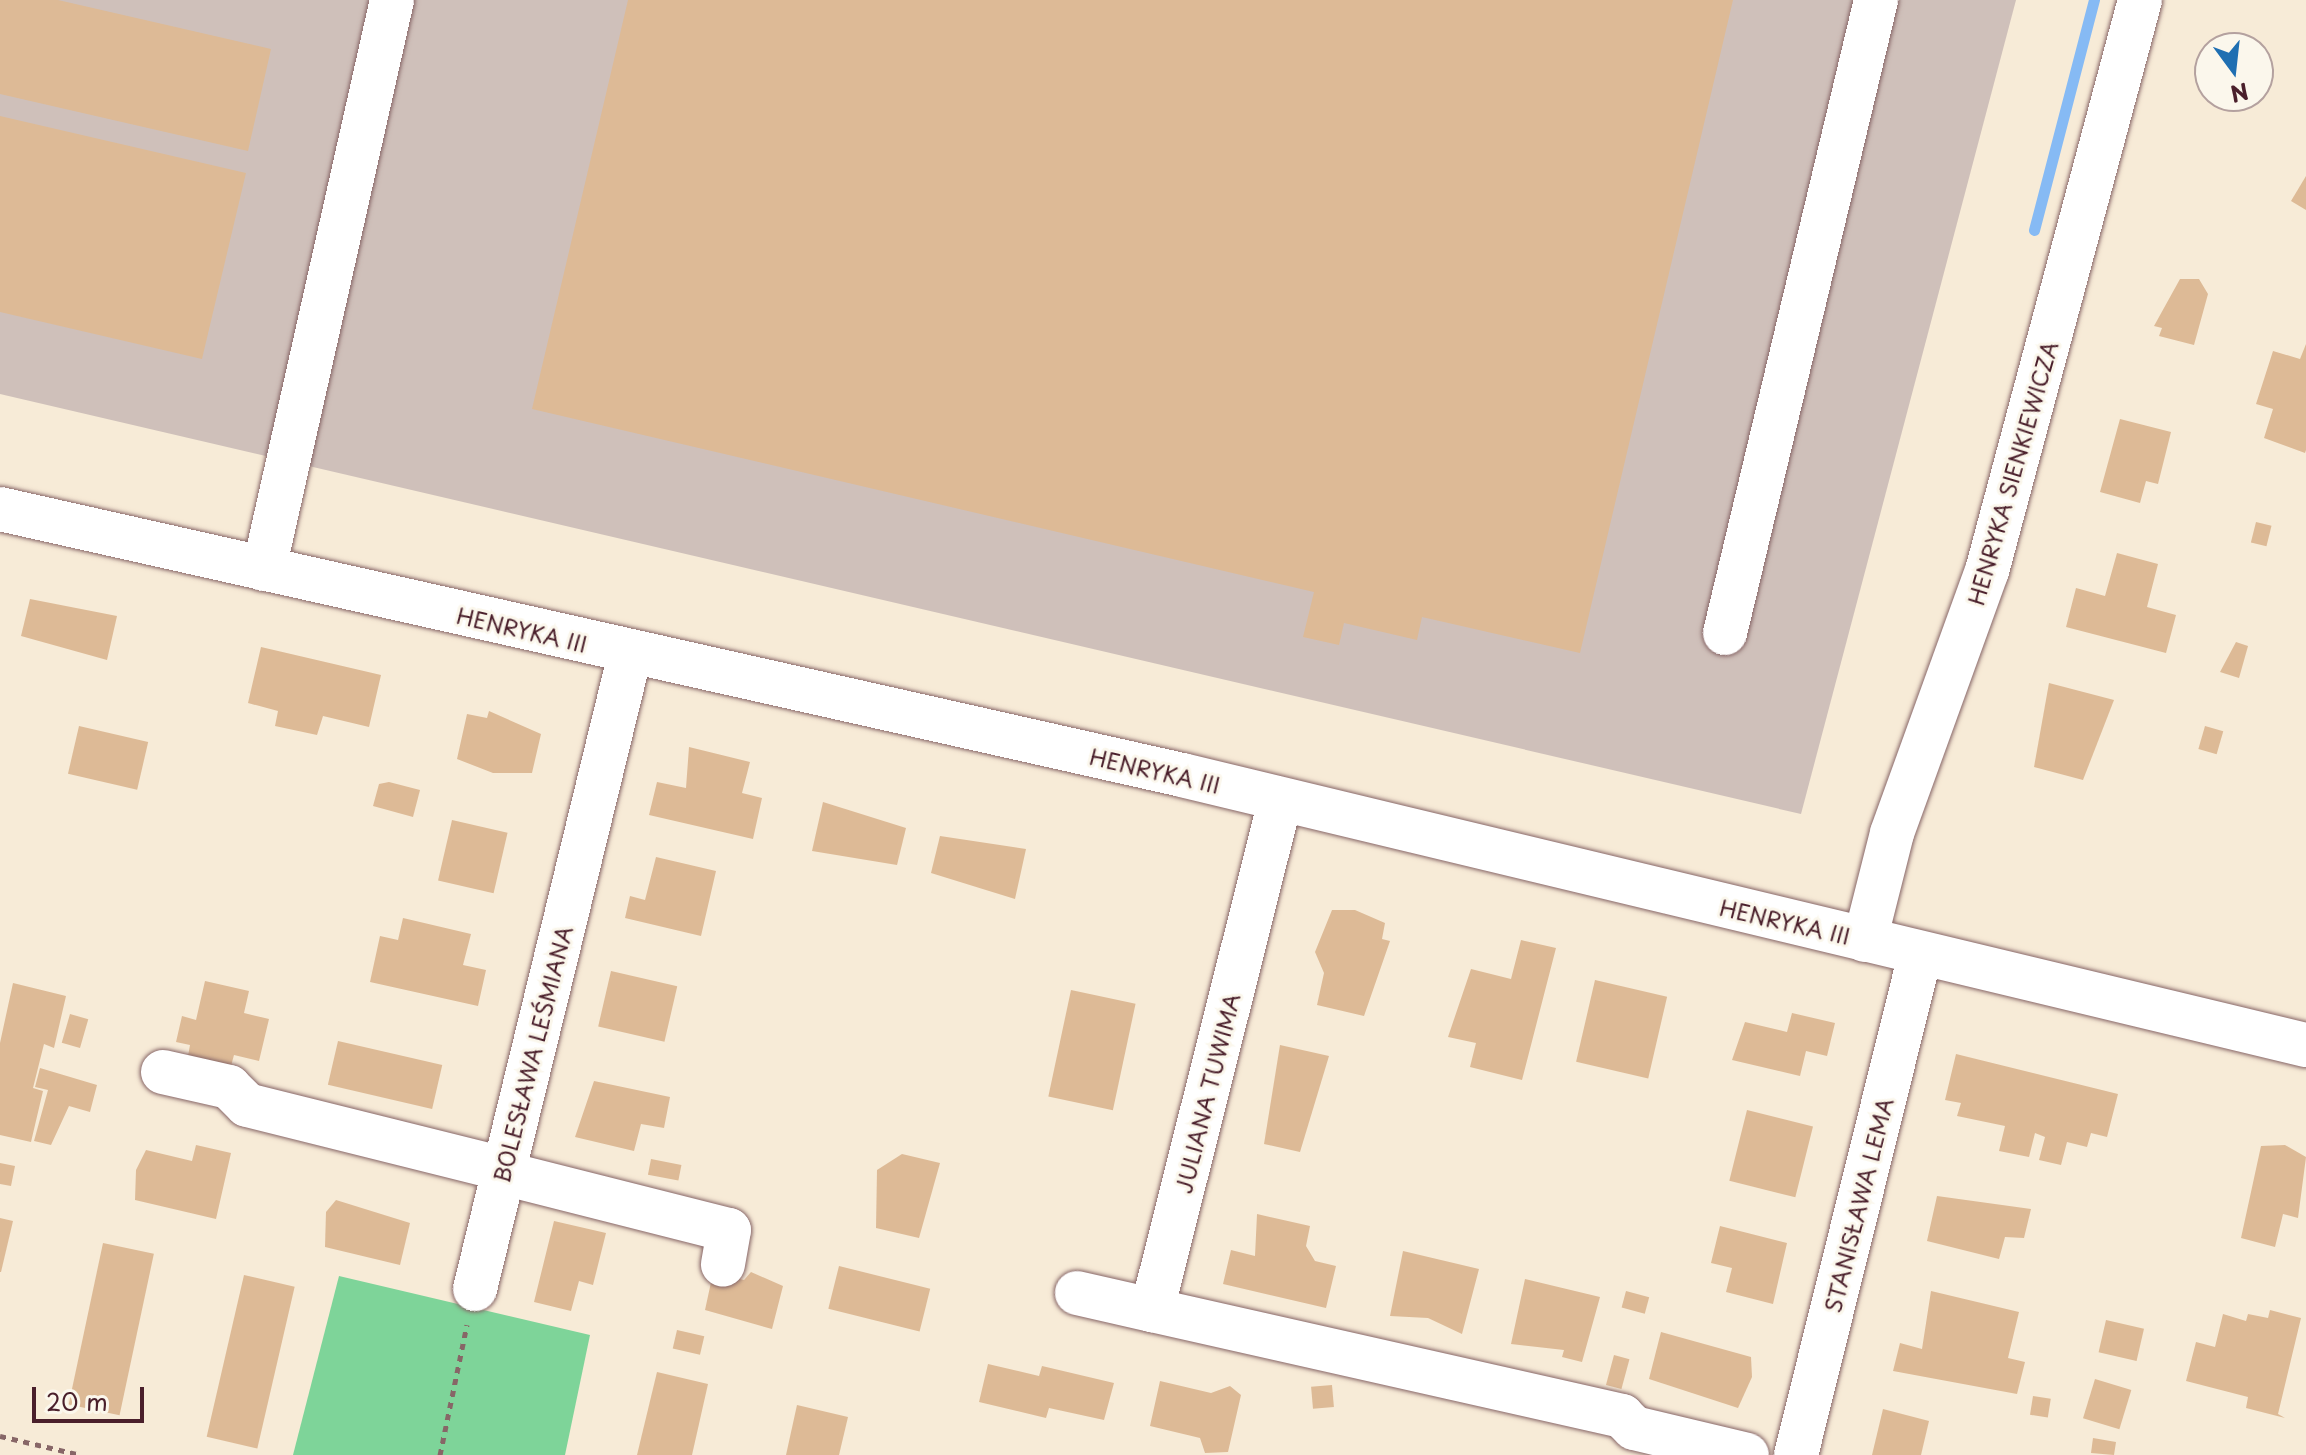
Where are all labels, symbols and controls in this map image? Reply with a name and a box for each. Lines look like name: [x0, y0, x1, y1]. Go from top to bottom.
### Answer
north arrow: [2194, 32, 2274, 112]
text: N: [2227, 76, 2253, 112]
street label: HENRYKA SIENKIEWICZA: [1961, 337, 2063, 609]
street label: HENRYKA III: [454, 601, 590, 657]
street label: HENRYKA III: [1087, 742, 1223, 798]
street label: HENRYKA III: [1717, 893, 1853, 949]
street label: BOLESŁAWA LEŚMIANA: [487, 922, 577, 1186]
street label: JULIANA TUWIMA: [1169, 990, 1245, 1196]
street label: STANISŁAWA LEMA: [1819, 1095, 1897, 1315]
scale bar: [36, 1371, 148, 1421]
text: 20 m: [46, 1383, 108, 1419]

